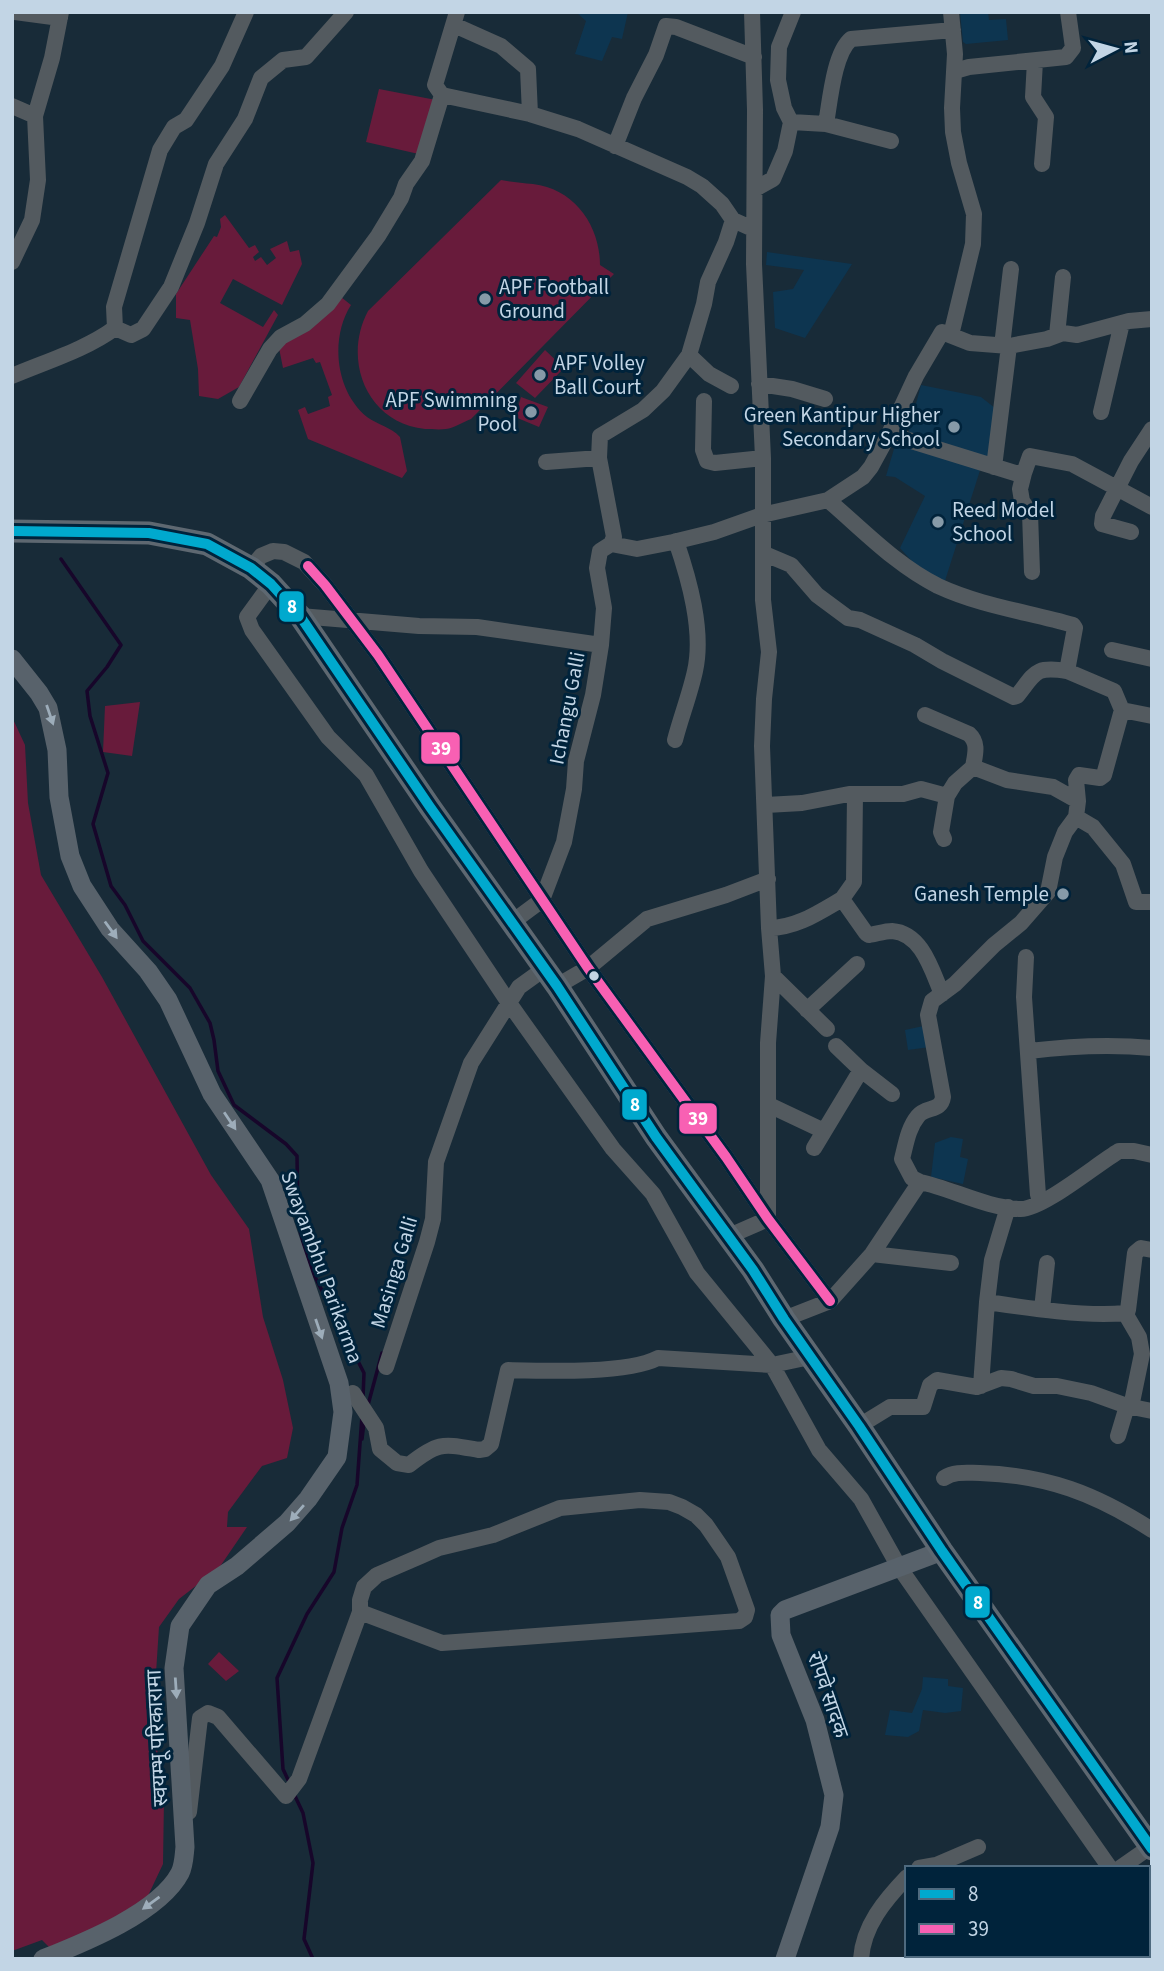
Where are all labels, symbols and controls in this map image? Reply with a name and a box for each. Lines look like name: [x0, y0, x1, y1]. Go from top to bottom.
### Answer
north arrow: [1080, 14, 1150, 84]
text: N: [1116, 40, 1145, 55]
place label: APF Football Ground: [499, 272, 609, 326]
marker: APF Football Ground: [477, 291, 493, 307]
place label: APF Volley Ball Court: [554, 348, 645, 402]
marker: APF Volley Ball Court: [532, 367, 548, 383]
place label: APF Swimming Pool: [386, 385, 517, 439]
place label: Green Kantipur Higher Secondary School: [744, 400, 941, 454]
marker: APF Swimming Pool: [523, 404, 539, 420]
marker: Green Kantipur Higher Secondary School: [946, 419, 962, 435]
place label: Reed Model School: [952, 495, 1055, 549]
marker: Reed Model School: [930, 514, 946, 530]
line badge: 8: [278, 590, 305, 623]
text: 8: [287, 594, 297, 621]
street label: Ichangu Galli: [541, 649, 593, 767]
one-way arrow: [45, 705, 56, 726]
line badge: 39: [420, 731, 461, 765]
text: 39: [431, 736, 451, 763]
place label: Ganesh Temple: [914, 879, 1049, 909]
marker: Ganesh Temple: [1055, 886, 1071, 902]
one-way arrow: [104, 920, 118, 939]
unlabelled marker: [587, 969, 601, 983]
line badge: 8: [621, 1088, 648, 1121]
text: 8: [630, 1092, 640, 1119]
line badge: 39: [678, 1102, 718, 1135]
text: 39: [688, 1106, 708, 1133]
one-way arrow: [223, 1112, 237, 1130]
street label: Swayambhu Parikarma: [273, 1167, 371, 1367]
street label: Masinga Galli: [363, 1212, 425, 1332]
one-way arrow: [314, 1318, 325, 1339]
one-way arrow: [290, 1504, 305, 1521]
line badge: 8: [964, 1585, 991, 1619]
text: 8: [973, 1590, 983, 1617]
street label: रोपवे सादक: [799, 1648, 857, 1743]
street label: स्वयम्भू परिकारामा: [138, 1668, 176, 1807]
one-way arrow: [170, 1678, 181, 1700]
legend: [905, 1866, 1150, 1957]
text: 8: [968, 1879, 978, 1909]
one-way arrow: [142, 1895, 160, 1909]
text: 39: [968, 1914, 989, 1944]

